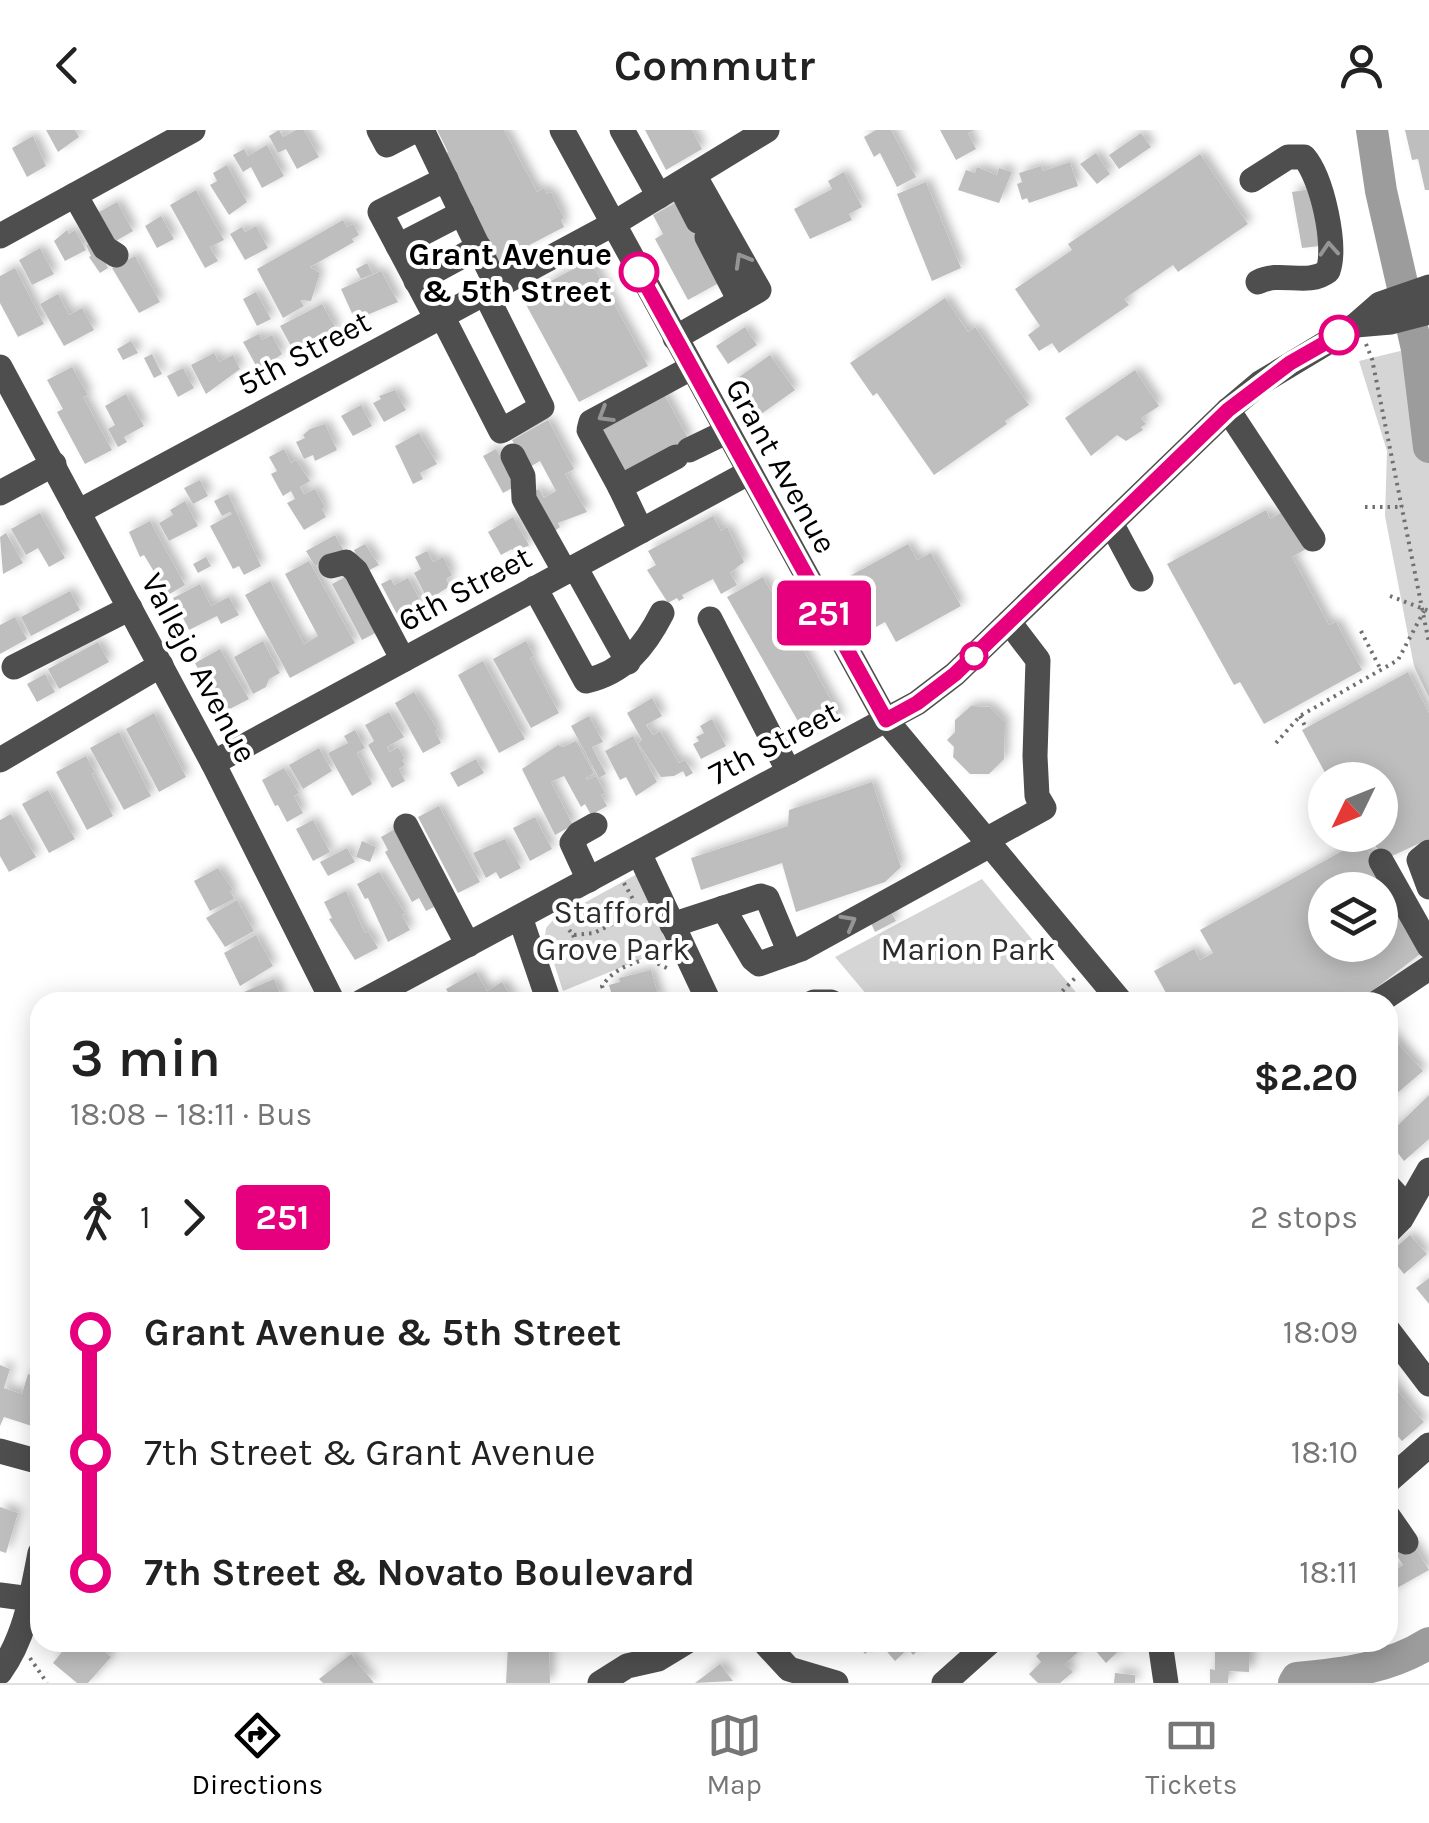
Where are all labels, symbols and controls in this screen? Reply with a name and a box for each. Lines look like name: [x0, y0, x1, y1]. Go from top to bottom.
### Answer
icon: back: [40, 38, 95, 93]
icon: person: [1334, 38, 1389, 93]
text: Commutr: [614, 39, 815, 91]
place label: Grant Avenue & 5th Street: [408, 236, 612, 310]
one-way arrow: [1319, 240, 1340, 256]
one-way arrow: [735, 252, 754, 270]
marker: Grant Avenue & 5th Street: [620, 253, 658, 291]
street label: 5th Street: [231, 303, 377, 403]
unlabelled marker: [1320, 316, 1358, 354]
street label: Grant Avenue: [718, 372, 844, 560]
one-way arrow: [598, 402, 616, 422]
street label: 6th Street: [392, 539, 538, 639]
street label: Vallejo Avenue: [134, 567, 264, 769]
line badge: 251: [766, 580, 882, 646]
text: 251: [797, 593, 851, 634]
unlabelled marker: [961, 643, 987, 669]
street label: 7th Street: [703, 693, 845, 793]
north arrow: [1308, 762, 1398, 852]
map controls: [1308, 762, 1398, 962]
button: layers: [1308, 872, 1398, 962]
park label: Stafford Grove Park: [536, 894, 690, 968]
one-way arrow: [839, 915, 857, 935]
park label: Marion Park: [880, 931, 1056, 968]
text: 3 min: [70, 1026, 221, 1090]
text: $2.20: [1254, 1055, 1358, 1100]
text: 18:08 – 18:11 · Bus: [70, 1096, 312, 1133]
icon: walk: [70, 1190, 125, 1245]
icon: forward: [166, 1190, 221, 1245]
text: 251: [256, 1197, 310, 1238]
text: 1: [140, 1199, 151, 1236]
text: 2 stops: [1250, 1199, 1358, 1236]
text: Grant Avenue & 5th Street: [144, 1310, 621, 1355]
text: 18:09: [1283, 1314, 1358, 1351]
text: 7th Street & Grant Avenue: [144, 1430, 596, 1475]
text: 18:10: [1291, 1434, 1358, 1471]
text: 7th Street & Novato Boulevard: [144, 1550, 695, 1595]
text: 18:11: [1299, 1554, 1358, 1591]
tab: Directions: [192, 1708, 323, 1801]
tab: Map: [706, 1708, 762, 1801]
tab: Tickets: [1145, 1708, 1237, 1801]

